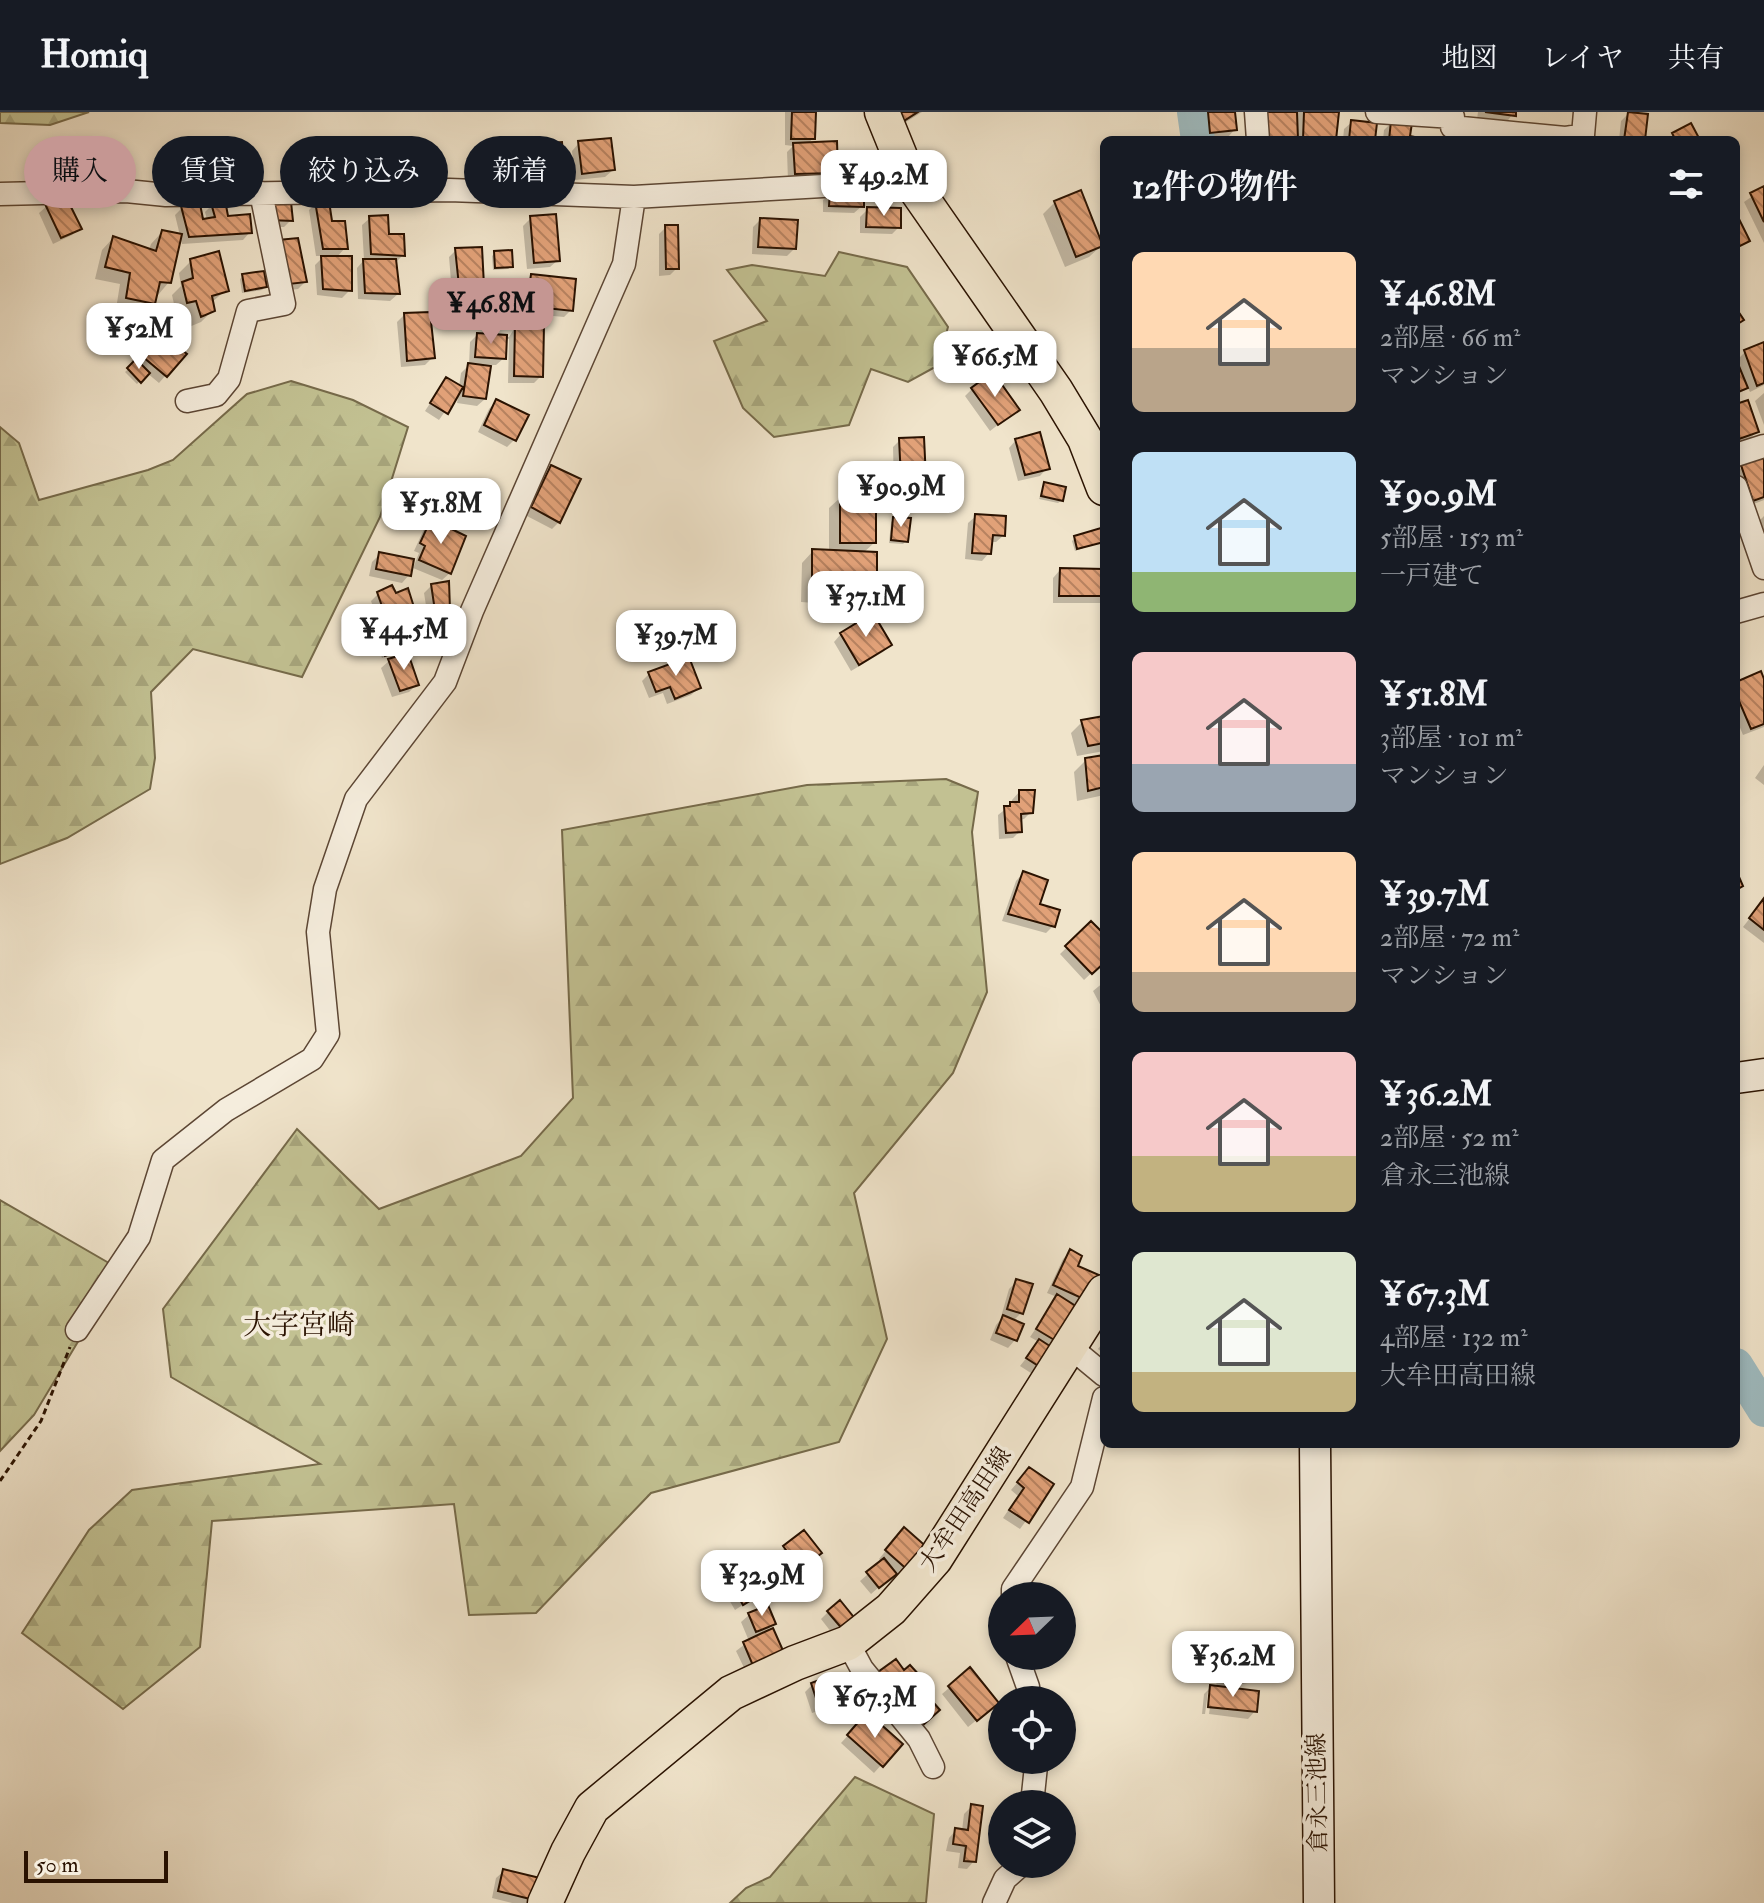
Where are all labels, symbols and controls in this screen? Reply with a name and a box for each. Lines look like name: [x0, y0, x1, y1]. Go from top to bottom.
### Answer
text: Homiq: [40, 31, 148, 79]
text: 地図: [1441, 41, 1497, 76]
text: レイヤ: [1541, 41, 1624, 76]
text: 共有: [1668, 41, 1724, 76]
chip: 購入: [24, 136, 136, 208]
chip: 賃貸: [152, 136, 264, 208]
chip: 絞り込み: [280, 136, 448, 208]
chip: 新着: [464, 136, 576, 208]
pin: ¥49.2M: [819, 150, 949, 218]
text: ¥49.2M: [839, 160, 929, 192]
icon: filters: [1664, 162, 1708, 206]
text: 12件の物件: [1132, 166, 1297, 209]
text: ¥46.8M: [1380, 273, 1496, 316]
pin: ¥46.8M: [426, 278, 556, 346]
icon: home: [1196, 284, 1292, 380]
text: ¥46.8M: [446, 288, 536, 320]
pin: ¥52M: [92, 303, 186, 371]
text: ¥52M: [104, 313, 174, 345]
text: 2部屋 · 66 m²: [1380, 322, 1520, 354]
pin: ¥66.5M: [930, 331, 1060, 399]
text: ¥66.5M: [952, 341, 1038, 373]
text: マンション: [1380, 360, 1509, 392]
pin: ¥90.9M: [836, 461, 966, 529]
text: ¥90.9M: [856, 471, 946, 503]
text: ¥90.9M: [1380, 473, 1497, 516]
pin: ¥51.8M: [376, 478, 506, 546]
icon: home: [1196, 484, 1292, 580]
text: ¥51.8M: [400, 488, 482, 520]
text: 5部屋 · 153 m²: [1380, 522, 1523, 554]
text: 一戸建て: [1380, 560, 1484, 592]
pin: ¥37.1M: [801, 571, 931, 639]
text: ¥37.1M: [826, 581, 906, 613]
pin: ¥44.5M: [339, 604, 469, 672]
pin: ¥39.7M: [611, 610, 741, 678]
text: ¥44.5M: [359, 614, 449, 646]
text: ¥39.7M: [634, 620, 718, 652]
text: ¥51.8M: [1380, 673, 1488, 716]
icon: home: [1196, 684, 1292, 780]
text: 3部屋 · 101 m²: [1380, 722, 1523, 754]
text: マンション: [1380, 760, 1509, 792]
text: ¥39.7M: [1380, 873, 1490, 916]
icon: home: [1196, 884, 1292, 980]
text: 2部屋 · 72 m²: [1380, 922, 1519, 954]
text: マンション: [1380, 960, 1509, 992]
text: ¥36.2M: [1380, 1073, 1492, 1116]
icon: home: [1196, 1084, 1292, 1180]
text: 2部屋 · 52 m²: [1380, 1122, 1519, 1154]
text: 倉永三池線: [1380, 1160, 1510, 1192]
text: ¥67.3M: [1380, 1273, 1490, 1316]
icon: home: [1196, 1284, 1292, 1380]
district label: 大字宮崎: [243, 1308, 355, 1343]
text: 4部屋 · 132 m²: [1380, 1322, 1527, 1354]
text: 大牟田高田線: [1380, 1360, 1536, 1392]
street label: 大牟田高田線: [912, 1441, 1019, 1578]
pin: ¥32.9M: [697, 1550, 827, 1618]
text: ¥32.9M: [719, 1560, 805, 1592]
north arrow: [988, 1582, 1076, 1670]
map controls: [988, 1582, 1076, 1878]
pin: ¥36.2M: [1168, 1631, 1298, 1699]
text: ¥36.2M: [1190, 1641, 1276, 1673]
pin: ¥67.3M: [810, 1672, 940, 1740]
text: ¥67.3M: [833, 1682, 917, 1714]
button: locate: [988, 1686, 1076, 1774]
street label: 倉永三池線: [1301, 1733, 1334, 1853]
button: layers: [988, 1790, 1076, 1878]
scale bar: [24, 1847, 168, 1883]
text: 50 m: [36, 1851, 78, 1879]

